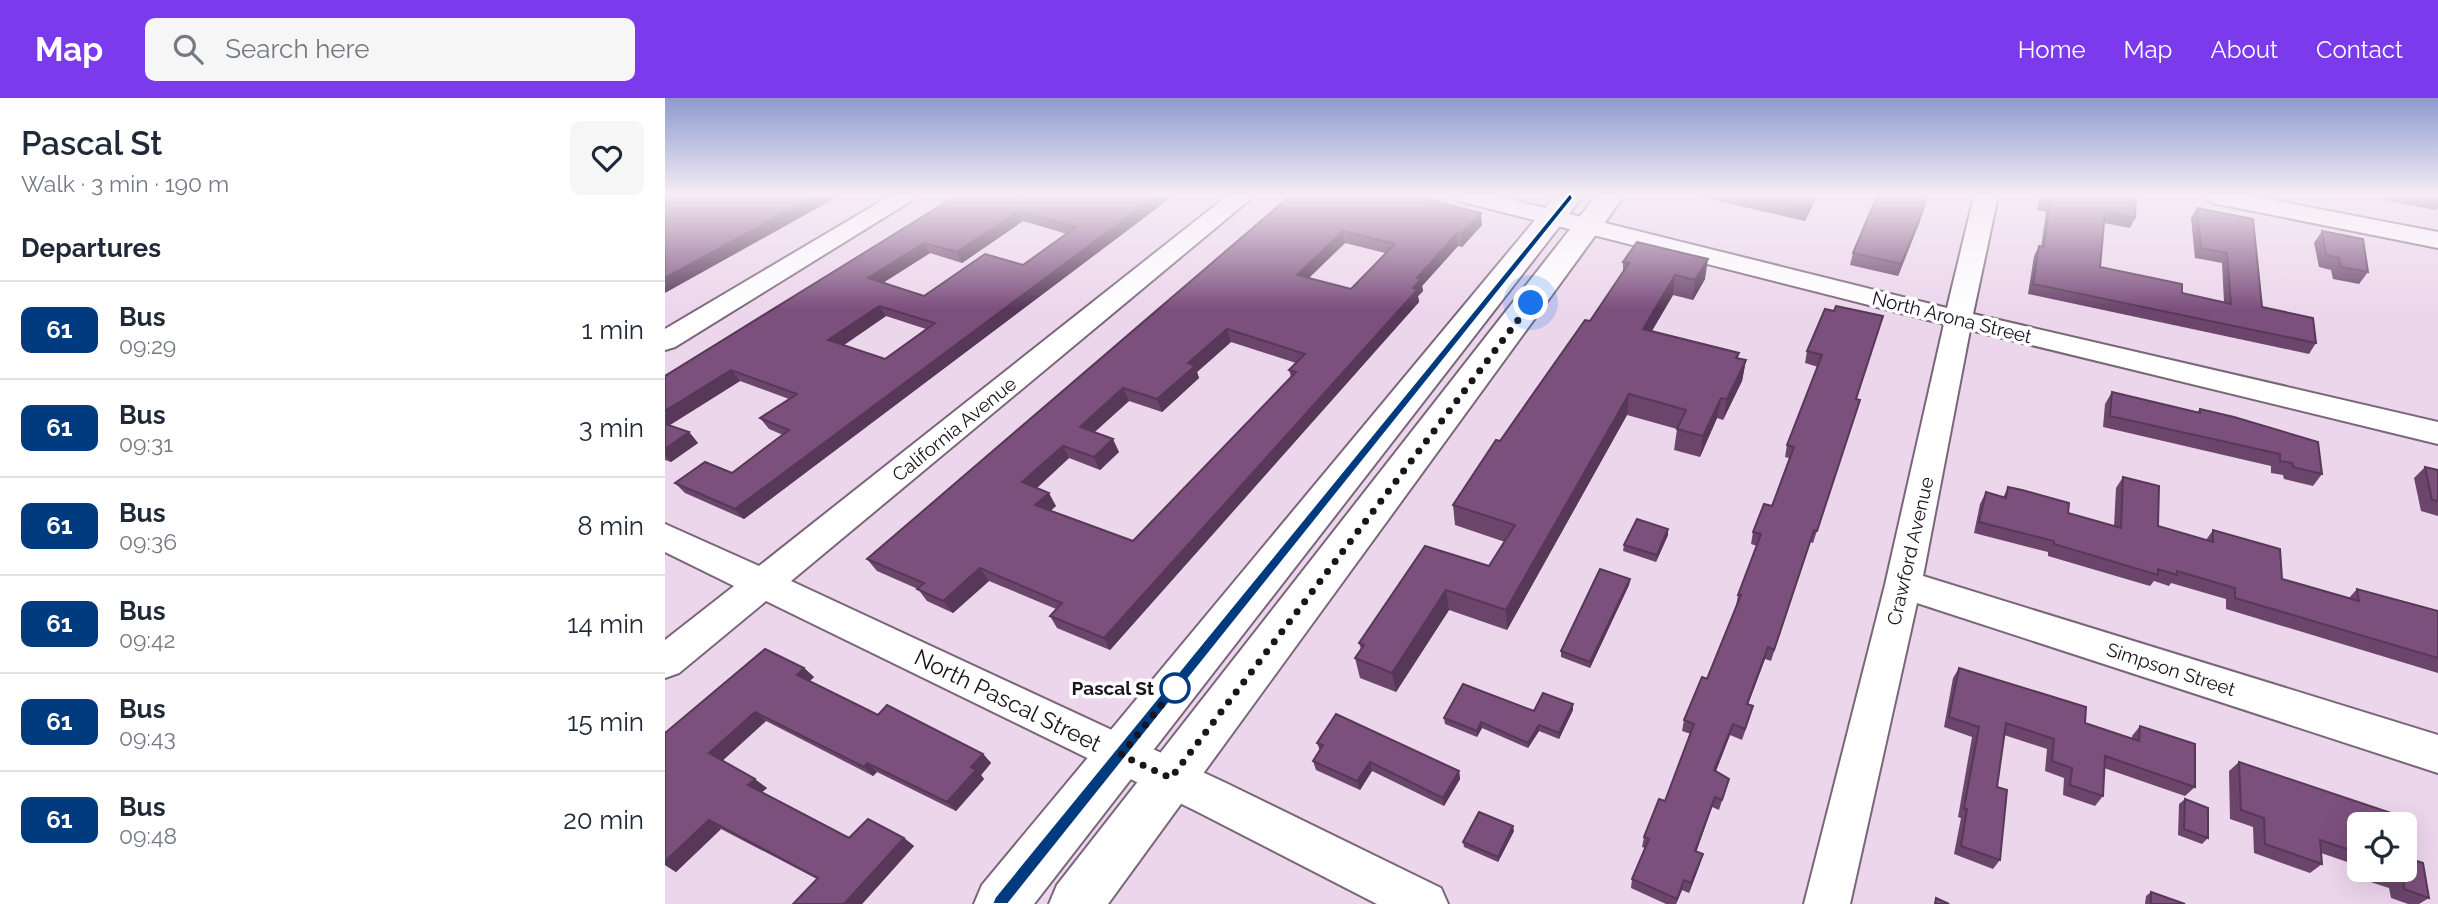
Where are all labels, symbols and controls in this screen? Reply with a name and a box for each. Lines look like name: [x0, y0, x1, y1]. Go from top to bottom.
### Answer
search box: [145, 18, 635, 81]
text: Map: [35, 30, 103, 69]
icon: search: [169, 30, 207, 68]
text: Search here: [225, 34, 370, 64]
text: Home: [2018, 35, 2086, 64]
text: Map: [2124, 35, 2172, 64]
text: About: [2210, 35, 2278, 64]
text: Contact: [2316, 35, 2403, 64]
button: heart: [570, 121, 644, 195]
text: Pascal St: [21, 124, 162, 163]
text: Walk · 3 min · 190 m: [21, 170, 229, 197]
text: Departures: [21, 233, 161, 263]
your location: [1513, 285, 1548, 320]
street label: North Arona Street: [1870, 287, 2035, 348]
text: Bus: [119, 302, 166, 332]
text: 61: [46, 315, 73, 344]
text: 1 min: [582, 315, 644, 345]
text: 09:29: [119, 332, 176, 359]
street label: California Avenue: [888, 372, 1020, 486]
text: Bus: [119, 400, 166, 430]
text: 61: [46, 413, 73, 442]
text: 3 min: [579, 413, 644, 443]
text: 09:31: [119, 430, 173, 457]
street label: Crawford Avenue: [1882, 475, 1938, 627]
text: Bus: [119, 498, 166, 528]
text: 61: [46, 511, 73, 540]
text: 8 min: [577, 511, 644, 541]
text: 09:36: [119, 528, 177, 555]
text: Bus: [119, 596, 166, 626]
text: 61: [46, 609, 73, 638]
text: 14 min: [567, 609, 644, 639]
text: 09:42: [119, 626, 175, 653]
street label: Simpson Street: [2104, 638, 2239, 700]
street label: North Pascal Street: [910, 643, 1106, 757]
marker: Pascal St: [1160, 673, 1190, 703]
place label: Pascal St: [1072, 677, 1155, 699]
text: Bus: [119, 694, 166, 724]
text: 61: [46, 707, 73, 736]
text: 15 min: [567, 707, 644, 737]
text: 09:43: [119, 724, 176, 751]
text: Bus: [119, 792, 166, 822]
text: 61: [46, 805, 73, 834]
text: 20 min: [563, 805, 644, 835]
map controls: [2347, 812, 2417, 882]
button: locate: [2347, 812, 2417, 882]
text: 09:48: [119, 822, 177, 849]

